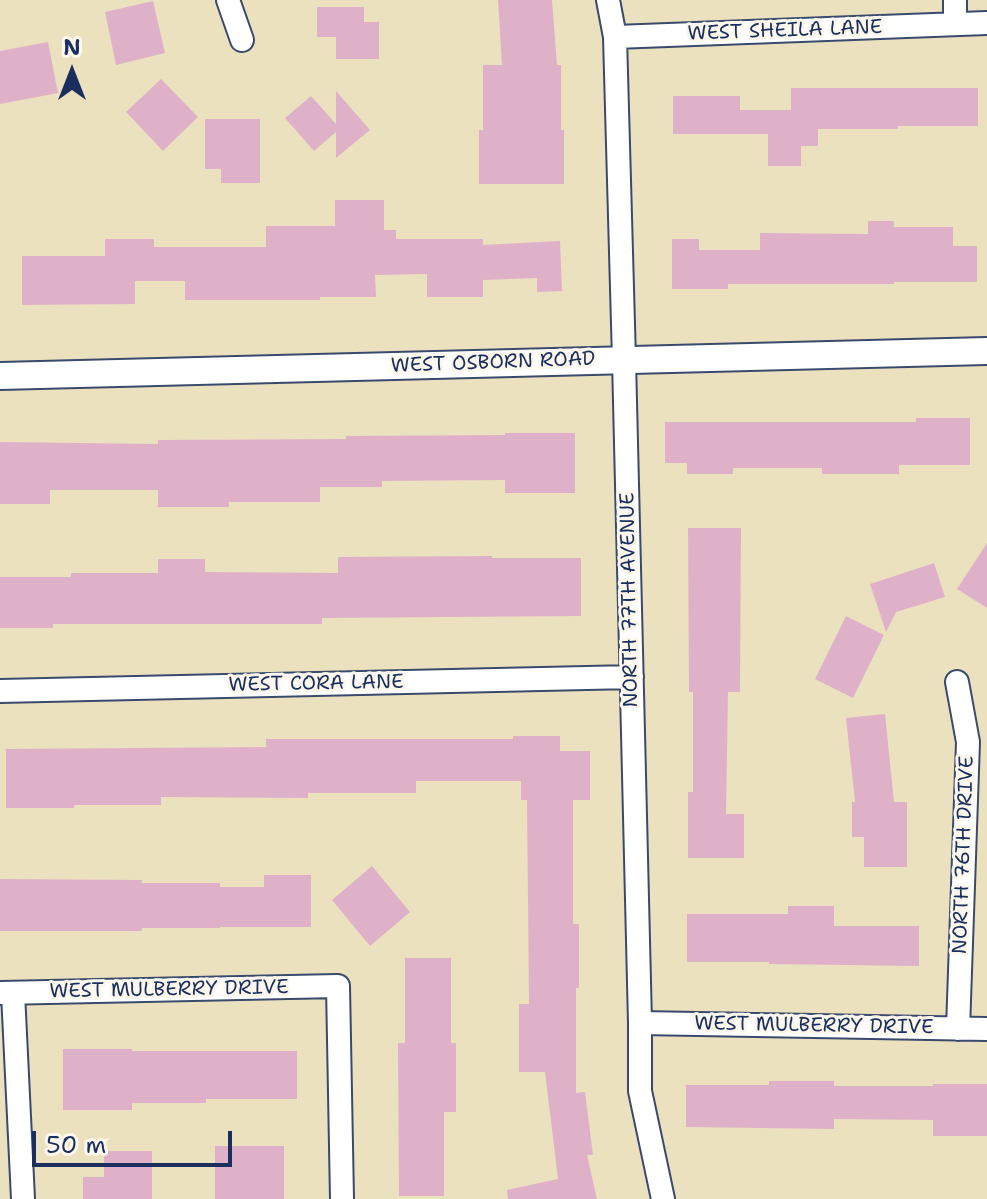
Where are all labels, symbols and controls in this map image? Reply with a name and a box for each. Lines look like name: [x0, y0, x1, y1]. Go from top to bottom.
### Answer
street label: WEST SHEILA LANE: [687, 16, 883, 46]
north arrow: [32, 32, 112, 112]
text: N: [63, 33, 81, 62]
street label: WEST OSBORN ROAD: [390, 347, 596, 379]
street label: NORTH 77TH AVENUE: [616, 492, 644, 708]
street label: WEST CORA LANE: [228, 670, 404, 698]
street label: NORTH 76TH DRIVE: [949, 755, 979, 955]
street label: WEST MULBERRY DRIVE: [49, 976, 289, 1004]
street label: WEST MULBERRY DRIVE: [694, 1012, 934, 1040]
scale bar: [36, 1115, 236, 1165]
text: 50 m: [46, 1129, 106, 1161]

